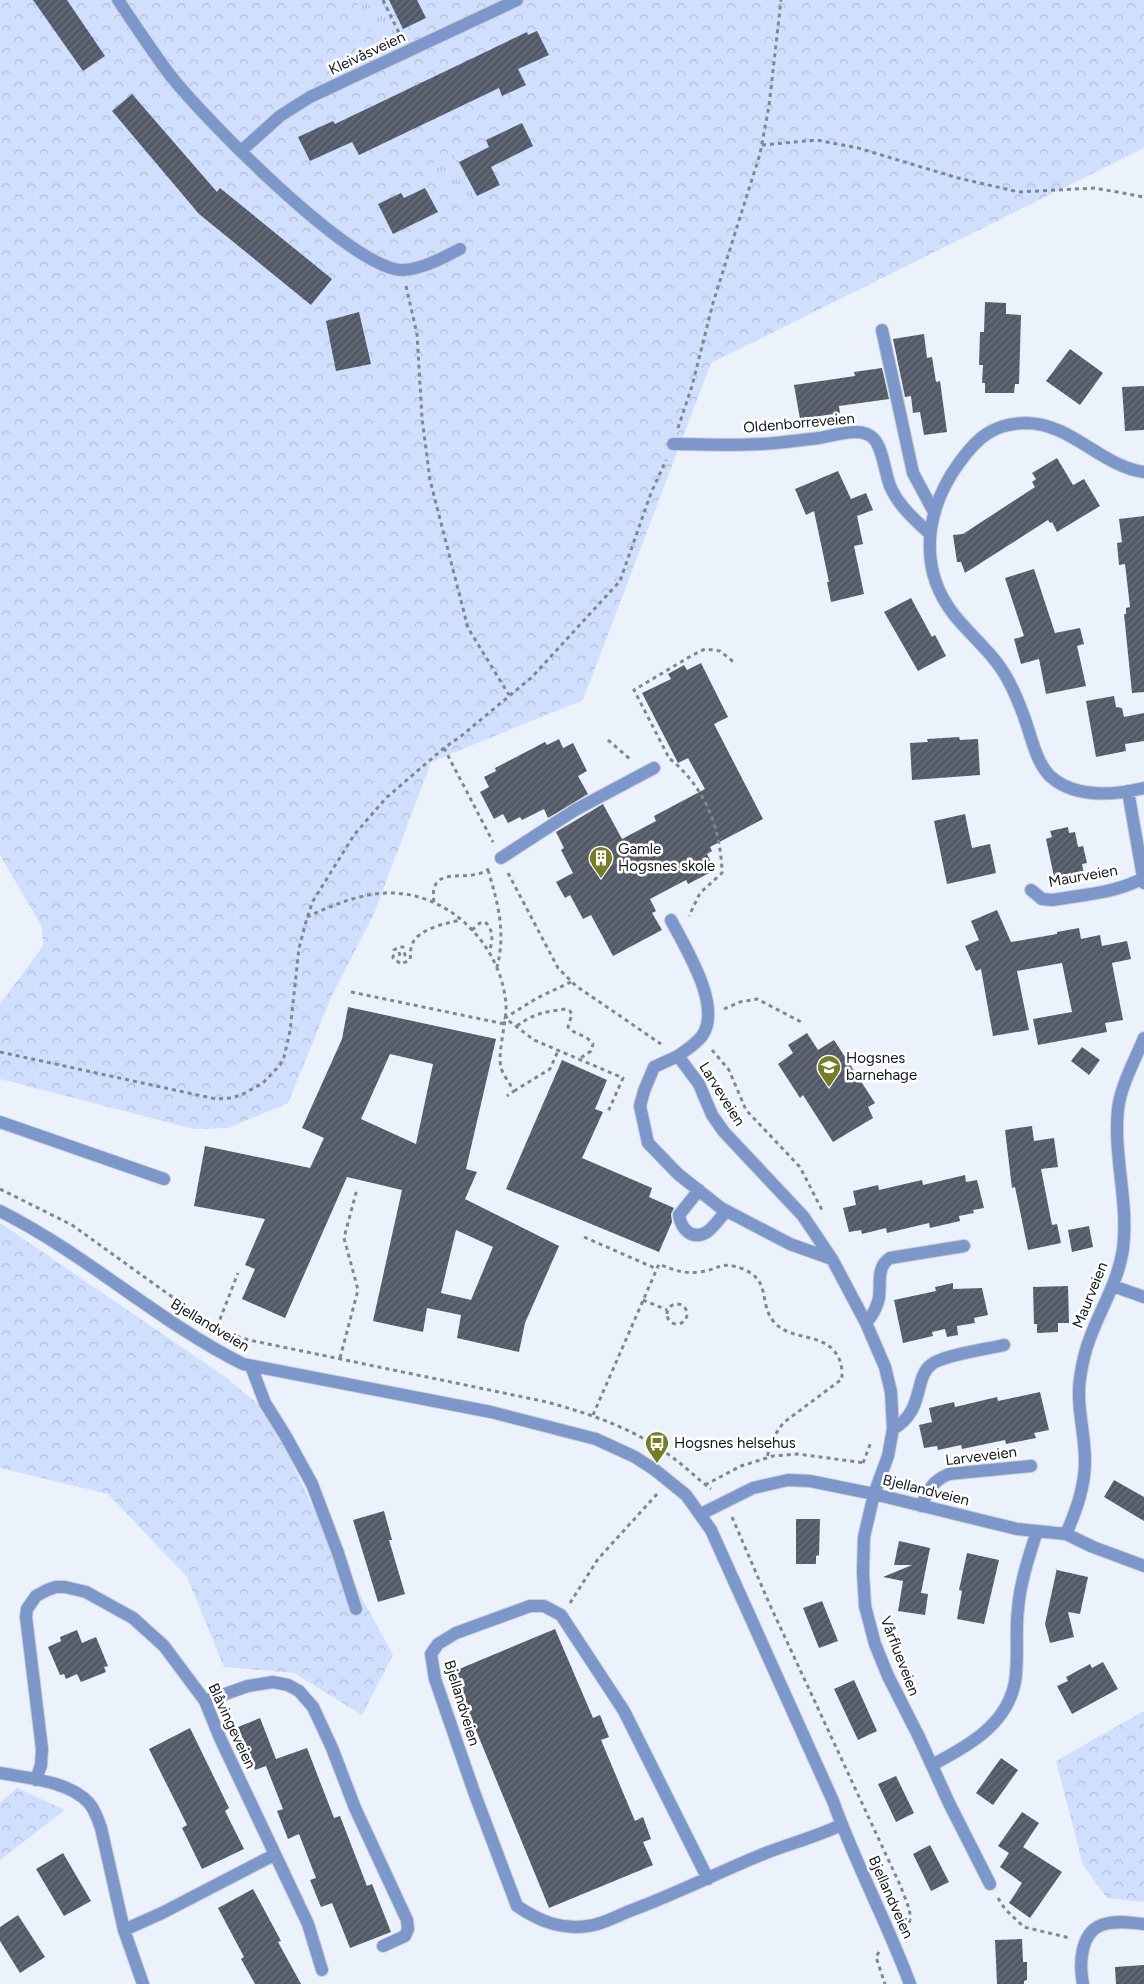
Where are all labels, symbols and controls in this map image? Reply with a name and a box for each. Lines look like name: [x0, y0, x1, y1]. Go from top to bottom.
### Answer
street label: Kleivåsveien: [326, 27, 408, 79]
street label: Oldenborreveien: [743, 409, 855, 437]
place label: Gamle Hogsnes skole: [618, 840, 715, 875]
building icon: Gamle Hogsnes skole: [588, 845, 614, 879]
street label: Maurveien: [1047, 861, 1119, 891]
place label: Hogsnes barnehage: [846, 1049, 917, 1084]
school or university icon: Hogsnes barnehage: [816, 1054, 842, 1088]
street label: Larveveien: [695, 1059, 749, 1129]
street label: Maurveien: [1069, 1259, 1111, 1331]
street label: Bjellandveien: [167, 1294, 253, 1356]
bus stop icon: Hogsnes helsehus: [644, 1430, 670, 1464]
place label: Hogsnes helsehus: [674, 1434, 796, 1452]
street label: Larveveien: [944, 1443, 1018, 1469]
street label: Bjellandveien: [881, 1471, 971, 1509]
street label: Vårflueveien: [877, 1614, 923, 1698]
street label: Bjellandveien: [440, 1658, 484, 1748]
street label: Blåvingeveien: [204, 1680, 260, 1772]
street label: Bjellandveien: [865, 1853, 917, 1941]

